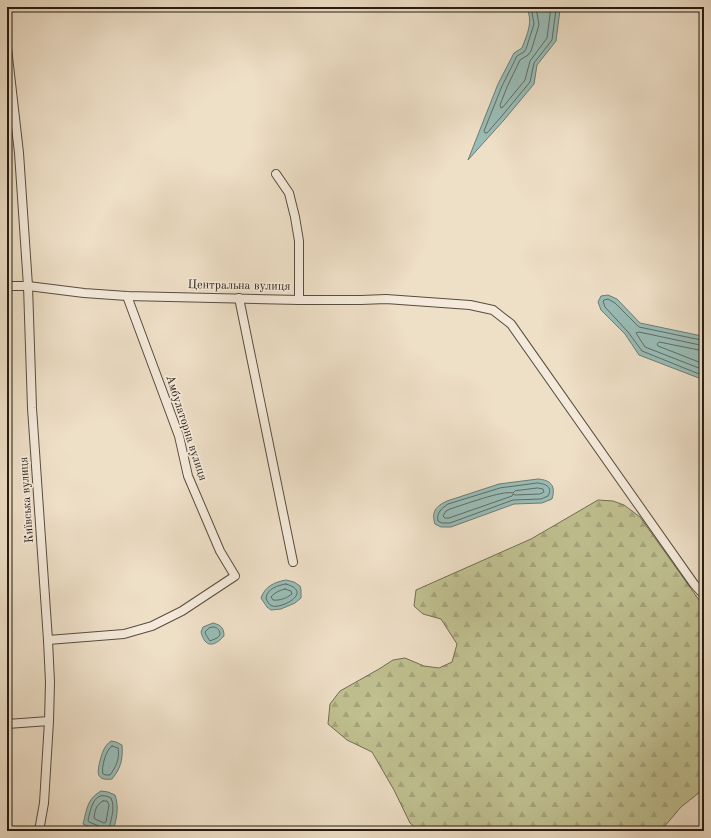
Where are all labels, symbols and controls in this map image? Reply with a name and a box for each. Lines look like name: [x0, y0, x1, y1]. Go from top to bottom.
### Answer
street label: Центральна вулиця: [187, 279, 291, 293]
street label: Амбулаторна вулиця: [163, 374, 209, 482]
street label: Київська вулиця: [18, 456, 36, 544]

